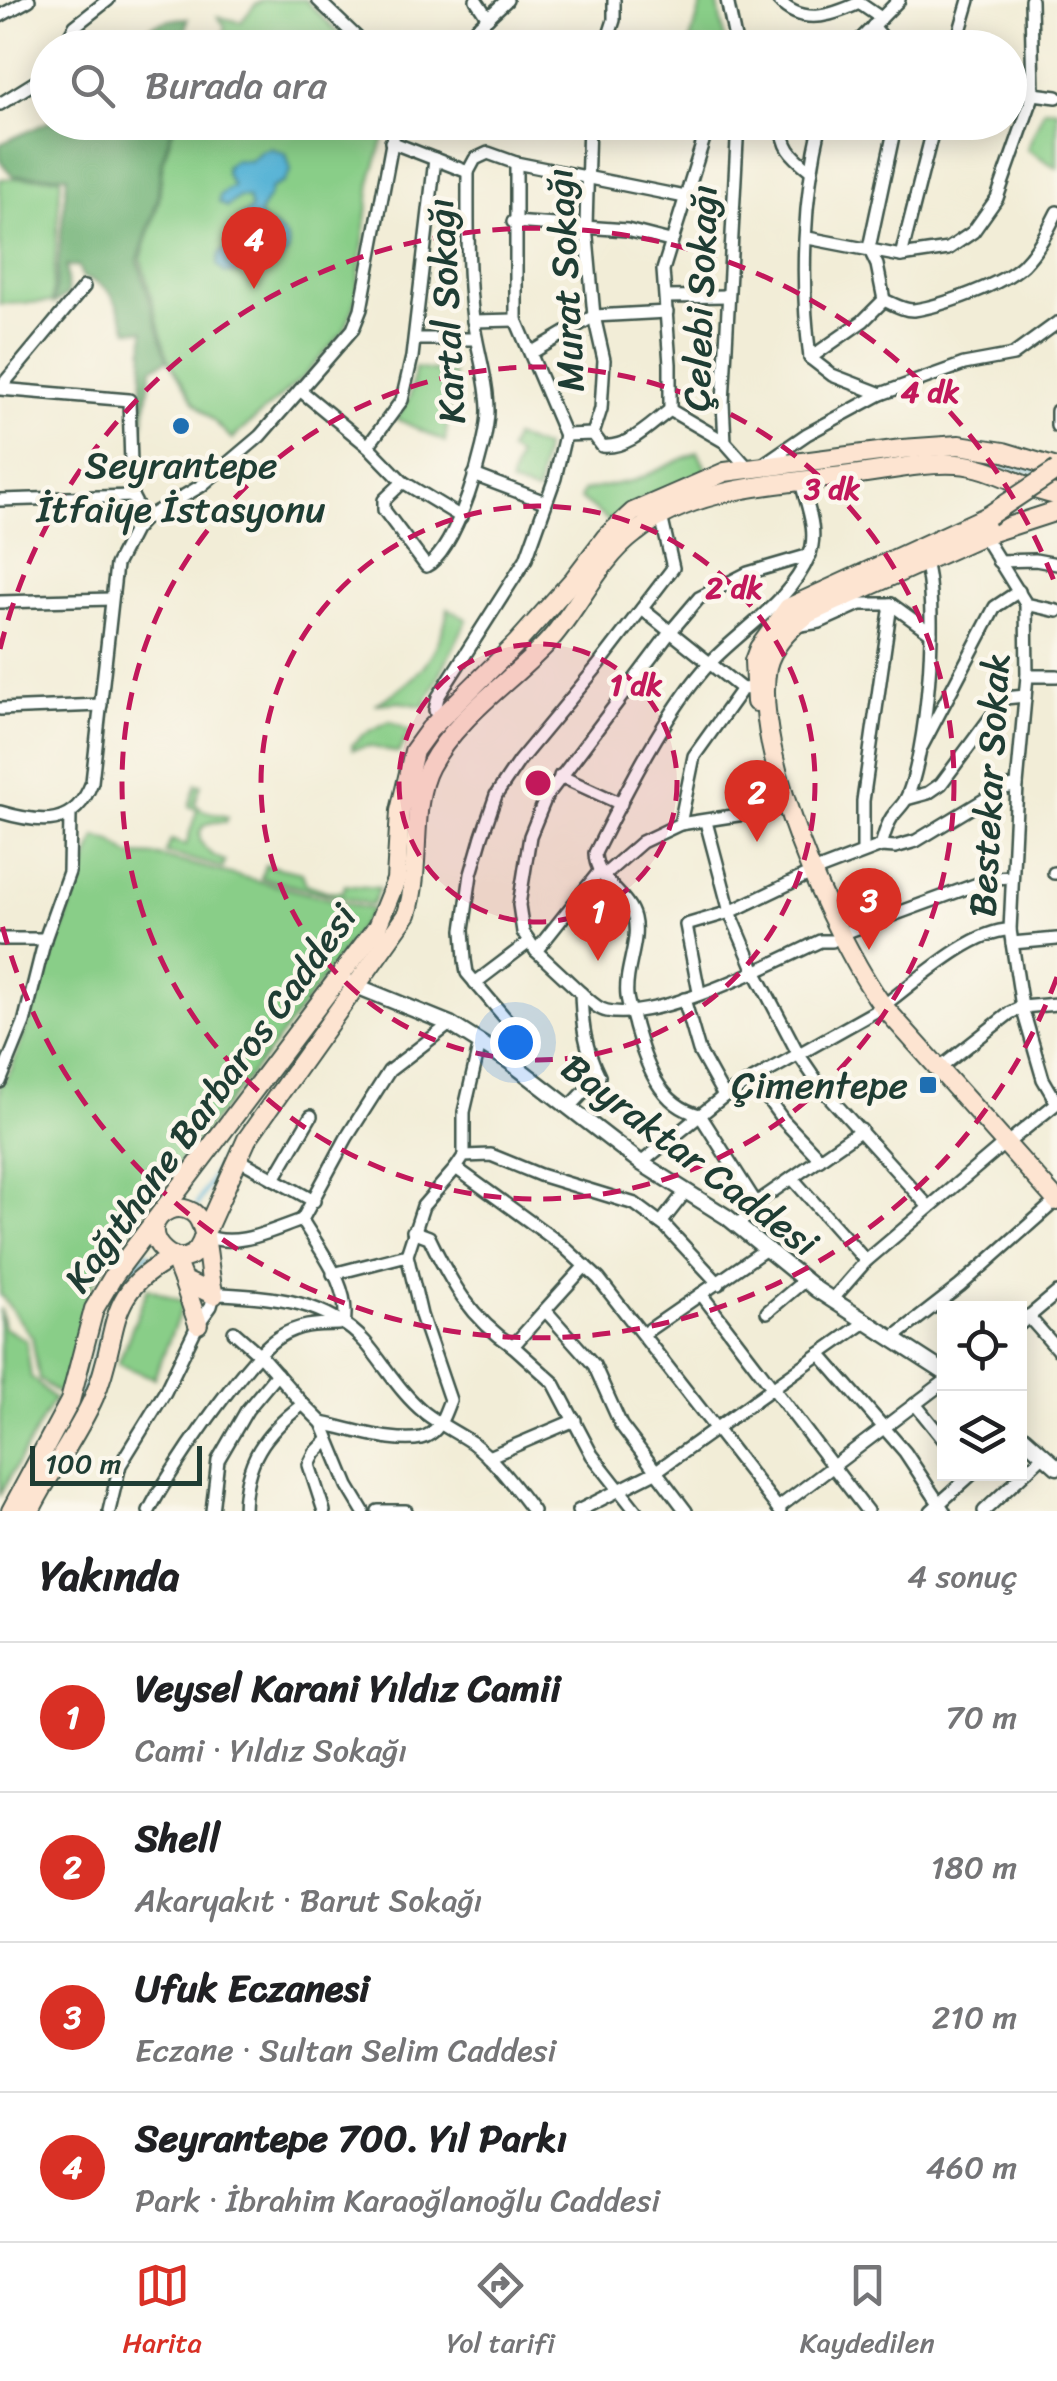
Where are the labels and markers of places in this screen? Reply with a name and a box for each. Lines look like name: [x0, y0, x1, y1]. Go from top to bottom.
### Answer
pin: 4: [222, 206, 286, 289]
marker: Seyrantepe İtfaiye İstasyonu: [170, 415, 192, 437]
place label: Seyrantepe İtfaiye İstasyonu: [35, 432, 326, 543]
pin: 2: [724, 760, 790, 842]
centre of rings: [520, 765, 556, 801]
pin: 3: [836, 868, 902, 950]
pin: 1: [566, 878, 630, 961]
place label: Çimentepe: [731, 1052, 908, 1119]
marker: Çimentepe: [917, 1074, 939, 1096]

